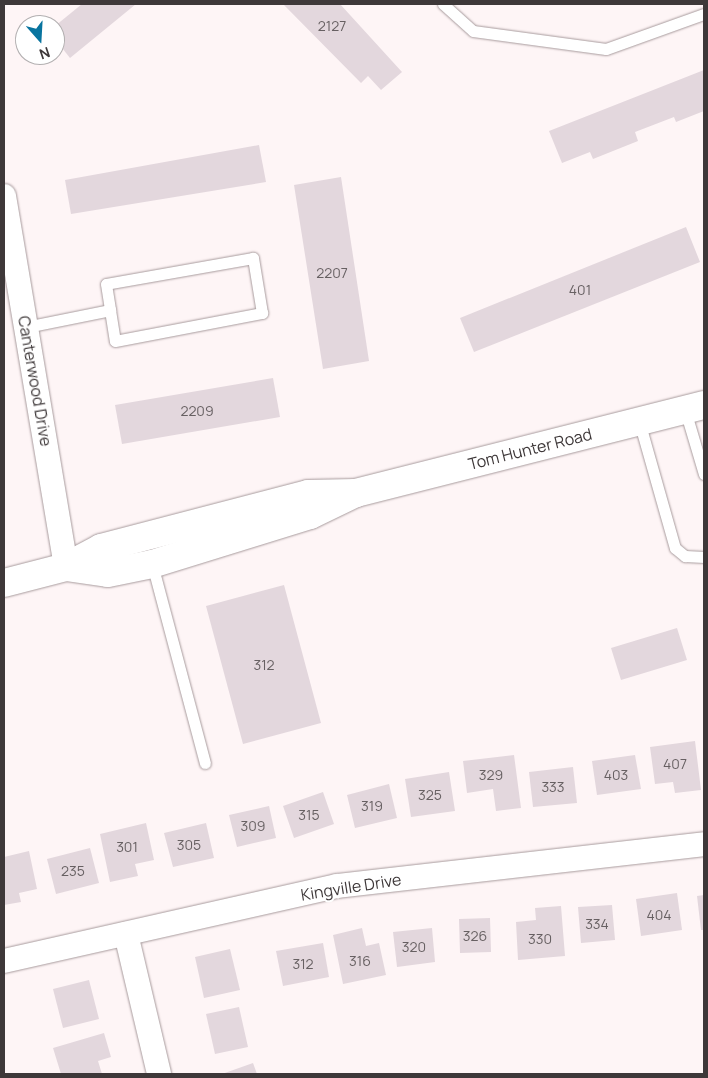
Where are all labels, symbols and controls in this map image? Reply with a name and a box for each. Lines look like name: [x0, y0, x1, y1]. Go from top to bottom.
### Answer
north arrow: [15, 15, 65, 65]
house number: 2127: [318, 18, 346, 34]
text: N: [37, 43, 53, 64]
house number: 2207: [316, 265, 348, 281]
house number: 401: [569, 282, 591, 298]
street label: Canterwood Drive: [14, 314, 56, 448]
house number: 2209: [180, 403, 214, 419]
street label: Tom Hunter Road: [466, 424, 594, 474]
house number: 312: [253, 657, 275, 673]
house number: 407: [663, 756, 687, 772]
house number: 329: [479, 767, 503, 783]
house number: 403: [604, 767, 628, 783]
house number: 333: [541, 779, 565, 795]
house number: 325: [418, 787, 442, 803]
house number: 319: [361, 798, 383, 814]
house number: 315: [298, 807, 320, 823]
house number: 309: [241, 818, 265, 834]
house number: 305: [177, 837, 201, 853]
house number: 301: [116, 839, 138, 855]
house number: 235: [61, 863, 85, 879]
street label: Kingville Drive: [299, 870, 403, 904]
house number: 404: [646, 907, 672, 923]
house number: 334: [585, 916, 609, 932]
house number: 326: [463, 928, 487, 944]
house number: 330: [528, 931, 552, 947]
house number: 320: [402, 939, 426, 955]
house number: 316: [349, 953, 371, 969]
house number: 312: [292, 956, 314, 972]

